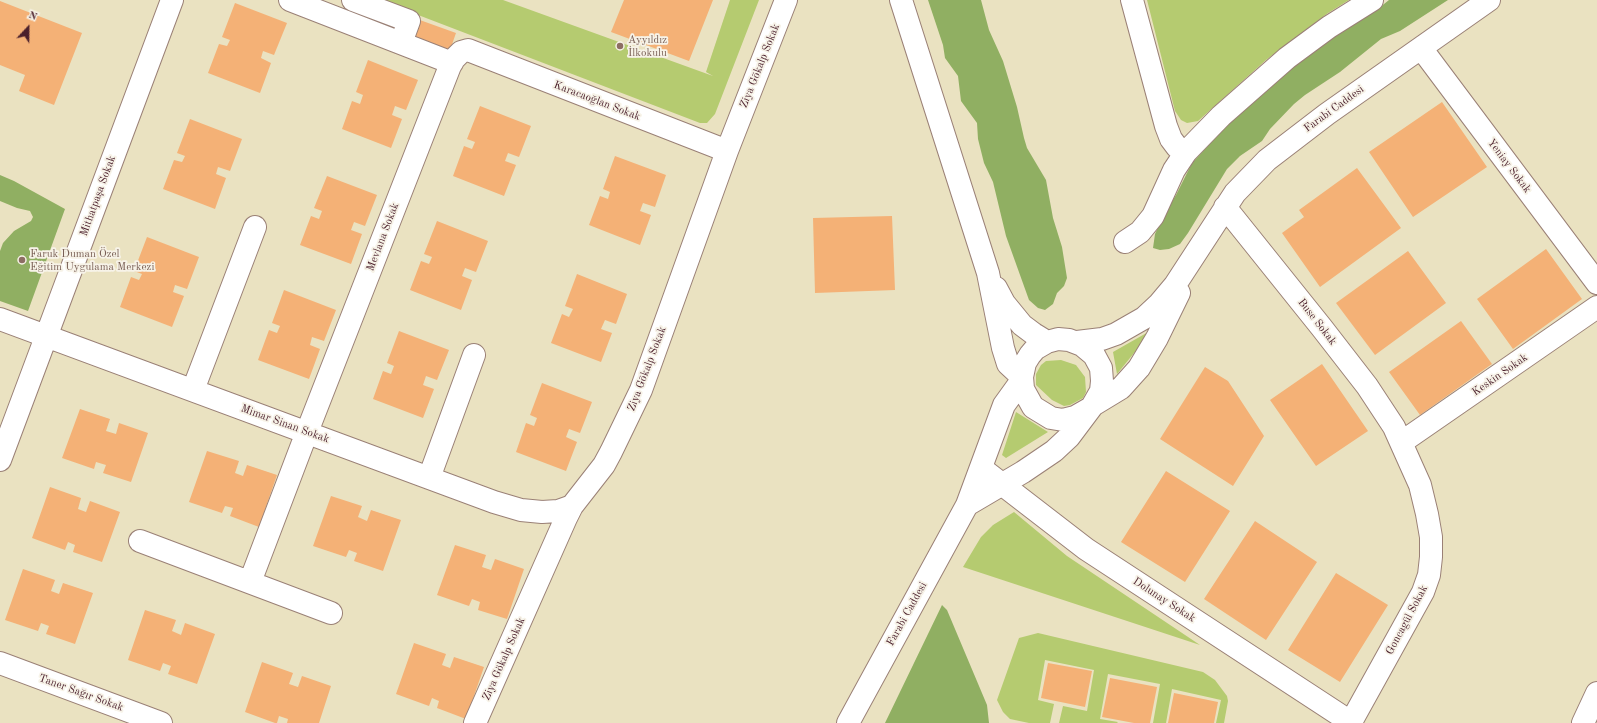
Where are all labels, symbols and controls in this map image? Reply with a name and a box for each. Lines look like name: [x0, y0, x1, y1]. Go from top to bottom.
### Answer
north arrow: [8, 8, 48, 48]
text: N: [27, 10, 39, 23]
street label: Ziya Gökalp Sokak: [737, 22, 783, 110]
place label: Ayyıldız İlkokulu: [628, 33, 667, 59]
marker: Ayyıldız İlkokulu: [615, 41, 625, 51]
street label: Karacaoğlan Sokak: [552, 78, 642, 124]
street label: Farabi Caddesi: [1301, 83, 1367, 135]
street label: Yeniay Sokak: [1484, 136, 1534, 196]
street label: Mithatpaşa Sokak: [77, 154, 119, 238]
street label: Mevlana Sokak: [364, 201, 402, 273]
place label: Faruk Duman Özel Eğitim Uygulama Merkezi: [30, 247, 154, 273]
marker: Faruk Duman Özel Eğitim Uygulama Merkezi: [17, 255, 27, 265]
street label: Buse Sokak: [1295, 296, 1339, 348]
street label: Ziya Gökalp Sokak: [625, 325, 669, 413]
street label: Keskin Sokak: [1470, 351, 1530, 399]
street label: Mimar Sinan Sokak: [239, 402, 331, 446]
street label: Dolunay Sokak: [1130, 575, 1198, 625]
street label: Farabi Caddesi: [884, 580, 930, 648]
street label: Goncagül Sokak: [1383, 583, 1431, 657]
street label: Ziya Gökalp Sokak: [480, 615, 528, 703]
street label: Taner Sağır Sokak: [37, 672, 125, 714]

